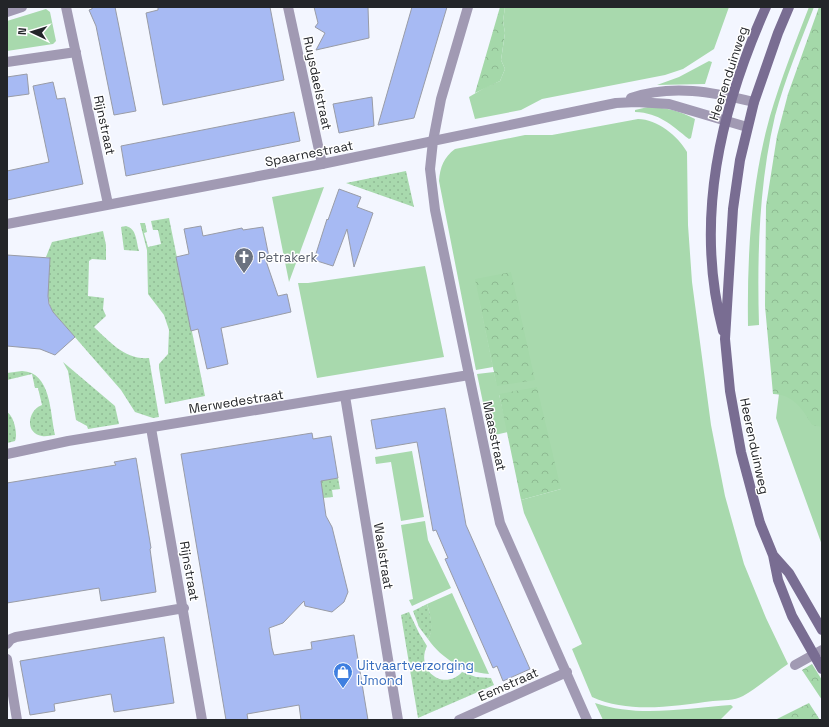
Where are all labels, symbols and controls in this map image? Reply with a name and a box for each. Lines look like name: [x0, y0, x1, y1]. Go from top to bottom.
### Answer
north arrow: [12, 12, 52, 52]
street label: Heerenduinweg: [705, 24, 752, 122]
text: N: [15, 27, 29, 35]
street label: Ruysdaelstraat: [299, 35, 336, 132]
street label: Rijnstraat: [90, 94, 119, 156]
street label: Spaarnestraat: [263, 137, 355, 170]
church icon: Petrakerk: [233, 246, 255, 274]
place label: Petrakerk: [258, 249, 317, 266]
street label: Merwedestraat: [187, 386, 285, 417]
street label: Heerenduinweg: [736, 396, 773, 496]
street label: Maasstraat: [479, 400, 510, 473]
street label: Waalstraat: [370, 522, 397, 591]
street label: Rijnstraat: [176, 540, 203, 602]
place label: Uitvaartverzorging IJmond: [357, 657, 474, 689]
shop icon: Uitvaartverzorging IJmond: [332, 661, 354, 689]
street label: Eemstraat: [475, 664, 541, 705]

